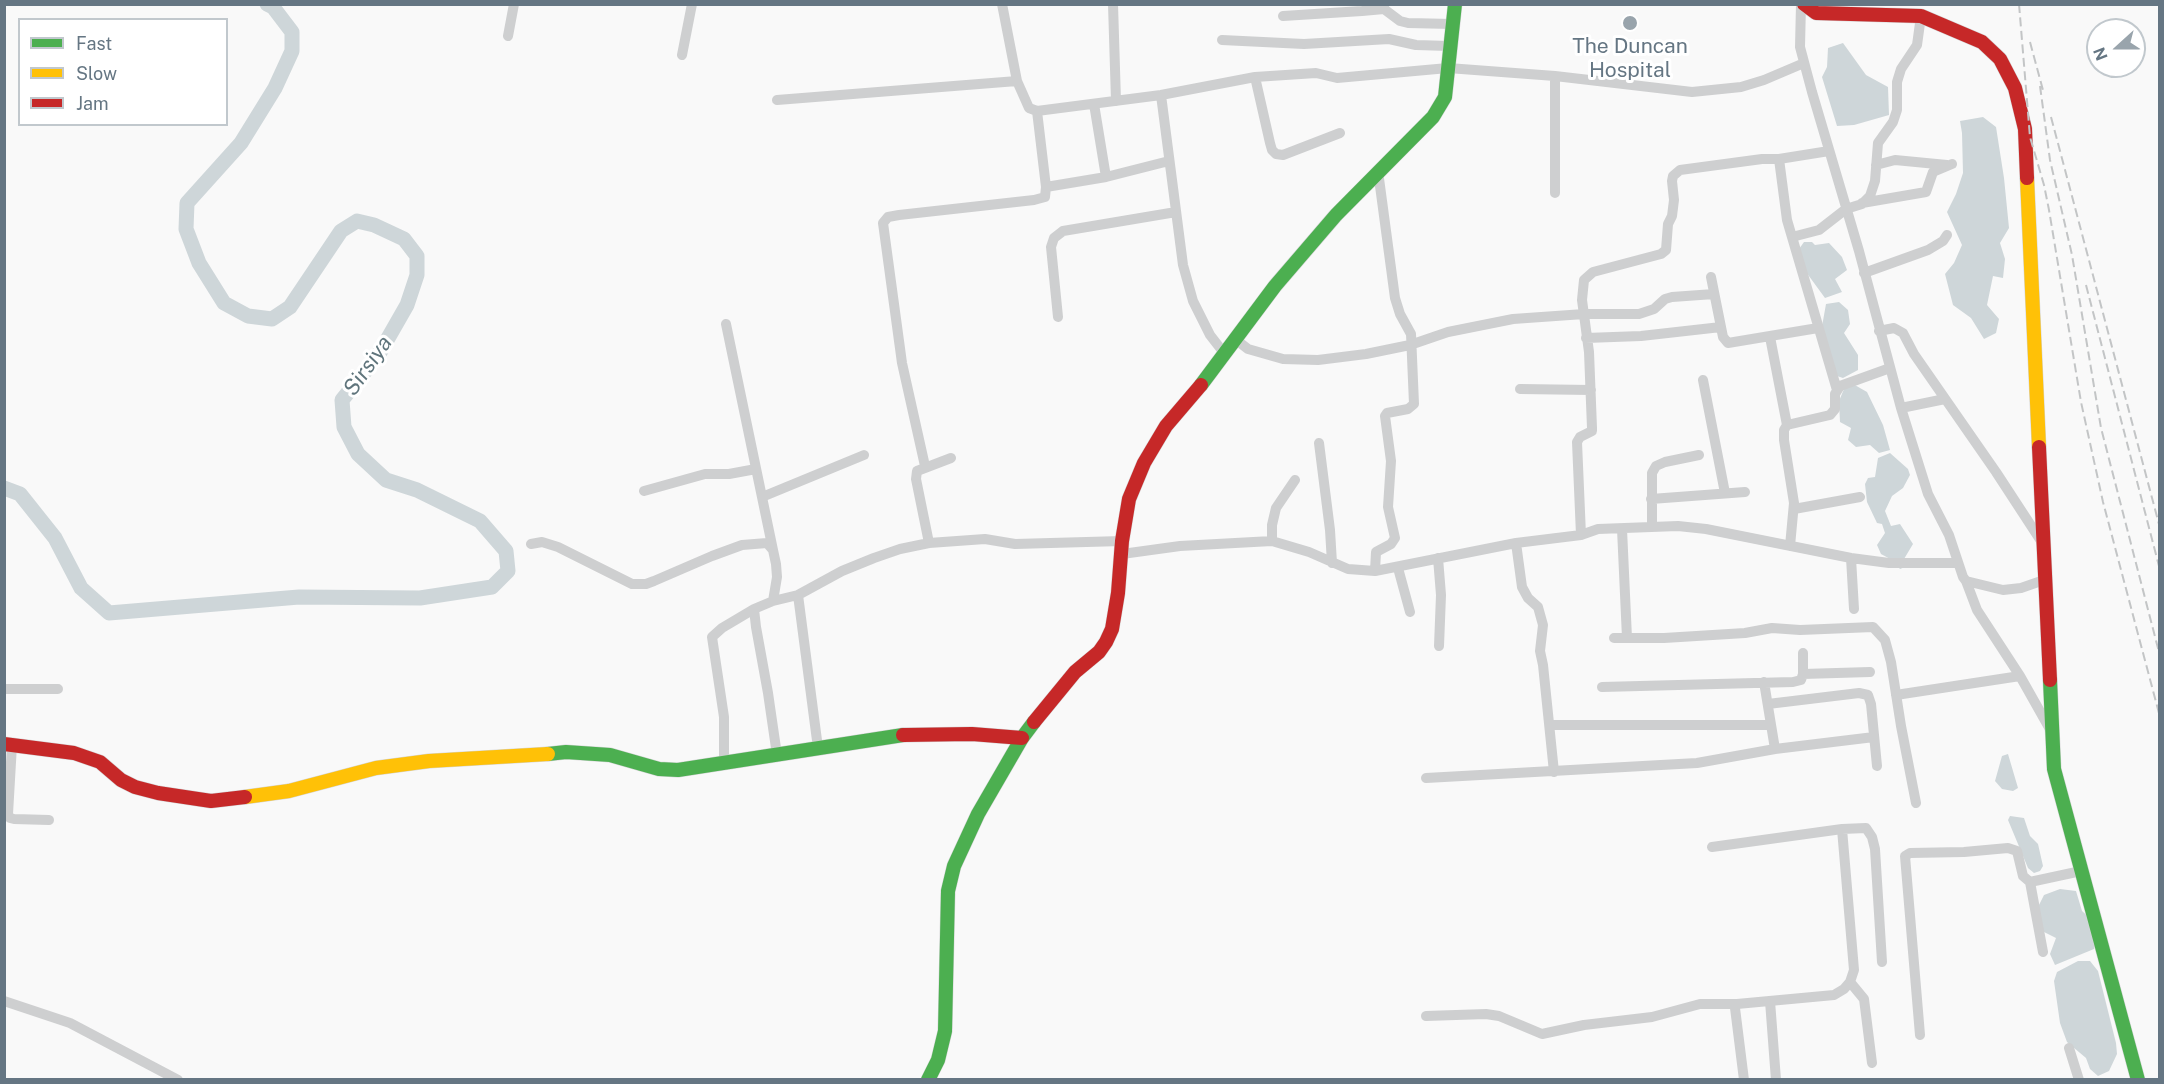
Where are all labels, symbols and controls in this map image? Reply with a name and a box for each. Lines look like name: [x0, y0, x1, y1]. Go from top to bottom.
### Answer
marker: The Duncan Hospital: [1621, 14, 1639, 32]
legend: [18, 18, 228, 126]
north arrow: [2086, 18, 2146, 78]
text: Fast: [76, 33, 112, 54]
place label: The Duncan Hospital: [1572, 34, 1688, 84]
text: N: [2089, 45, 2112, 63]
text: Slow: [76, 63, 117, 84]
text: Jam: [76, 93, 109, 114]
water label: Sirsiya: [338, 331, 398, 401]

